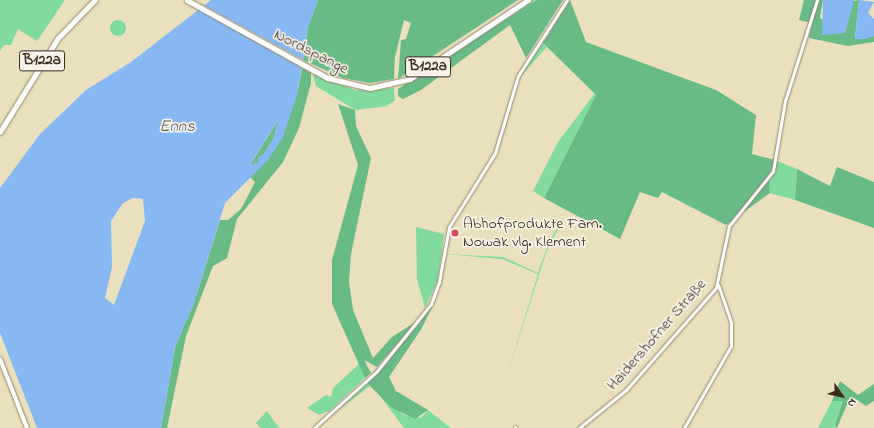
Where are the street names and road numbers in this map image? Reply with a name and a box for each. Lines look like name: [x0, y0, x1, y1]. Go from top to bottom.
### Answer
street label: Nordspange: [271, 25, 351, 79]
road number: B122a: [19, 48, 65, 74]
road number: B122a: [405, 54, 451, 80]
street label: Haidershofner Straße: [603, 275, 711, 395]

